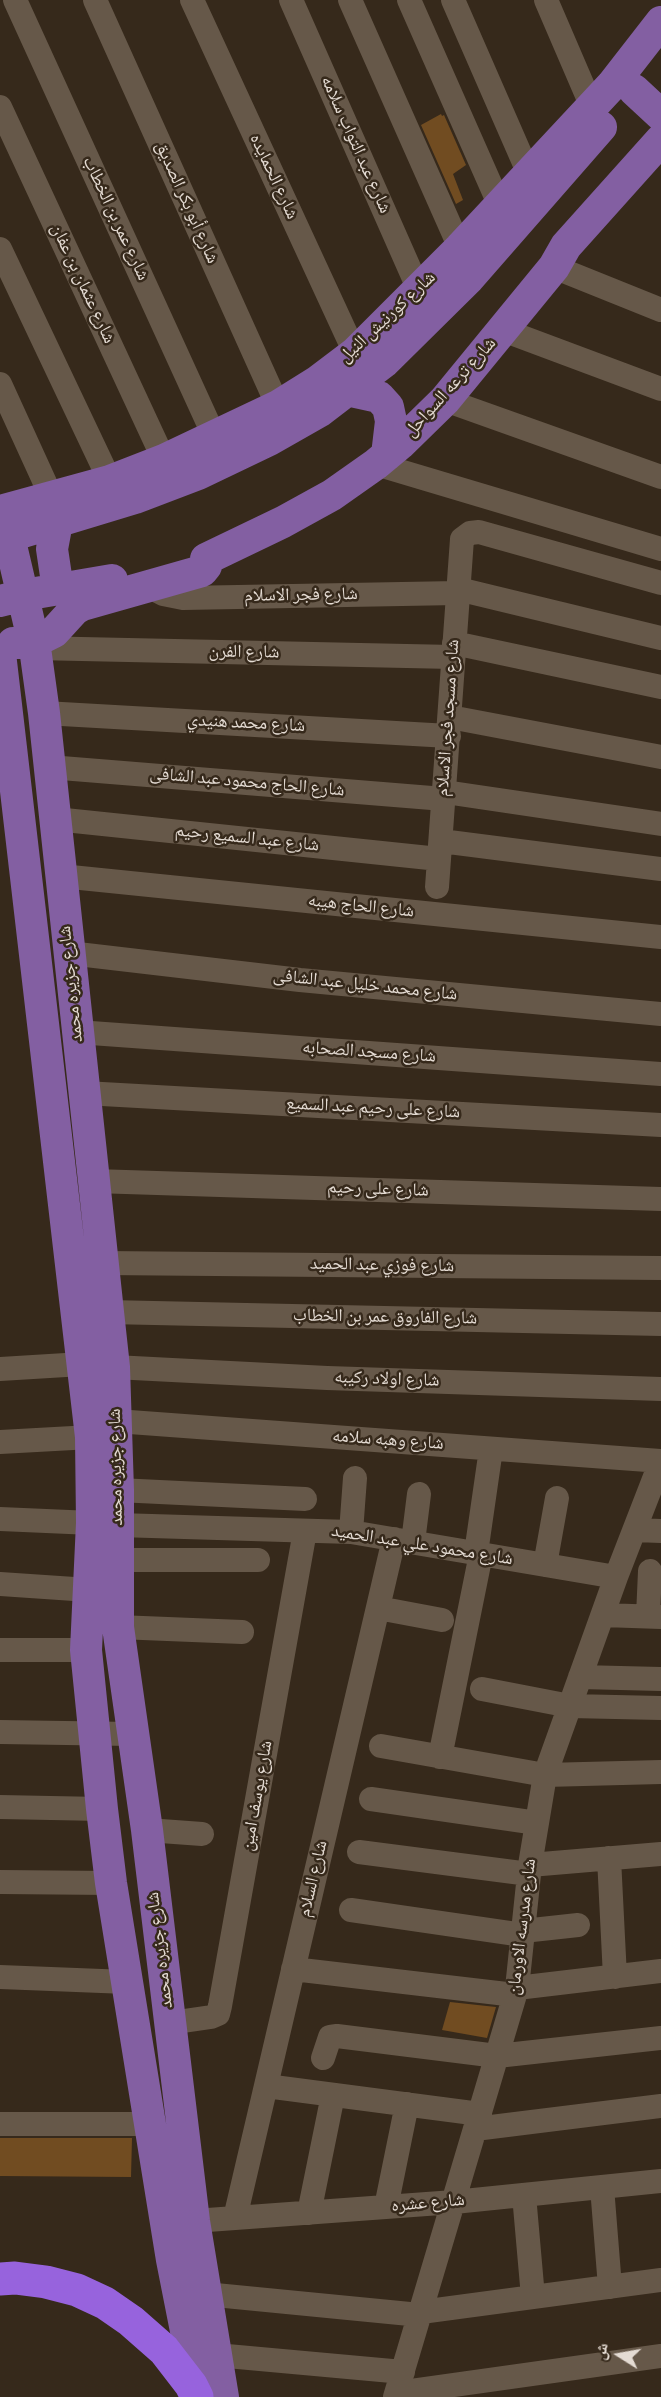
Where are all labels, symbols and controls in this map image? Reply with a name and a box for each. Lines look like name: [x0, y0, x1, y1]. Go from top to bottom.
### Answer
street label: شارع عبد التواب سلامه: [315, 73, 395, 217]
street label: شارع الحمايده: [244, 131, 302, 223]
street label: شارع أبو بكر الصديق: [149, 139, 223, 267]
street label: شارع عمر بن الخطاب: [77, 154, 153, 284]
street label: شارع عثمان بن عفان: [45, 221, 119, 347]
street label: شارع كورنيش النيل: [335, 268, 441, 368]
street label: شارع ترعه السواحل: [401, 334, 501, 442]
street label: شارع فجر الاسلام: [244, 584, 358, 608]
street label: شارع مسجد فجر الاسلام: [433, 639, 465, 797]
street label: شارع الفرن: [208, 642, 280, 664]
street label: شارع محمد هنيدي: [186, 710, 306, 738]
street label: شارع الحاج محمود عبد الشافى: [149, 764, 345, 802]
street label: شارع عبد السميع رحيم: [174, 821, 320, 857]
street label: شارع الحاج هيبه: [307, 891, 415, 923]
street label: شارع جزيره محمد: [55, 925, 89, 1043]
street label: شارع محمد خليل عبد الشافى: [272, 966, 458, 1006]
street label: شارع مسجد الصحابه: [302, 1038, 436, 1068]
street label: شارع على رحيم عبد السميع: [285, 1094, 461, 1124]
street label: شارع على رحيم: [327, 1177, 429, 1203]
street label: شارع فوزي عبد الحميد: [310, 1254, 454, 1278]
street label: شارع الفاروق عمر بن الخطاب: [293, 1306, 477, 1330]
street label: شارع اولاد ركيبه: [334, 1367, 440, 1393]
street label: شارع جزيره محمد: [105, 1408, 129, 1526]
street label: شارع وهبه سلامه: [332, 1426, 444, 1456]
street label: شارع محمود علي عبد الحميد: [330, 1521, 514, 1571]
street label: شارع يوسف امين: [238, 1739, 278, 1853]
street label: شارع السلام: [295, 1839, 333, 1919]
street label: شارع مدرسه الاورمان: [504, 1858, 542, 1996]
street label: شارع جزيره محمد: [143, 1891, 179, 2009]
street label: شارع عشره: [390, 2190, 466, 2218]
north arrow: [589, 2325, 649, 2385]
text: ش: [589, 2341, 614, 2362]

